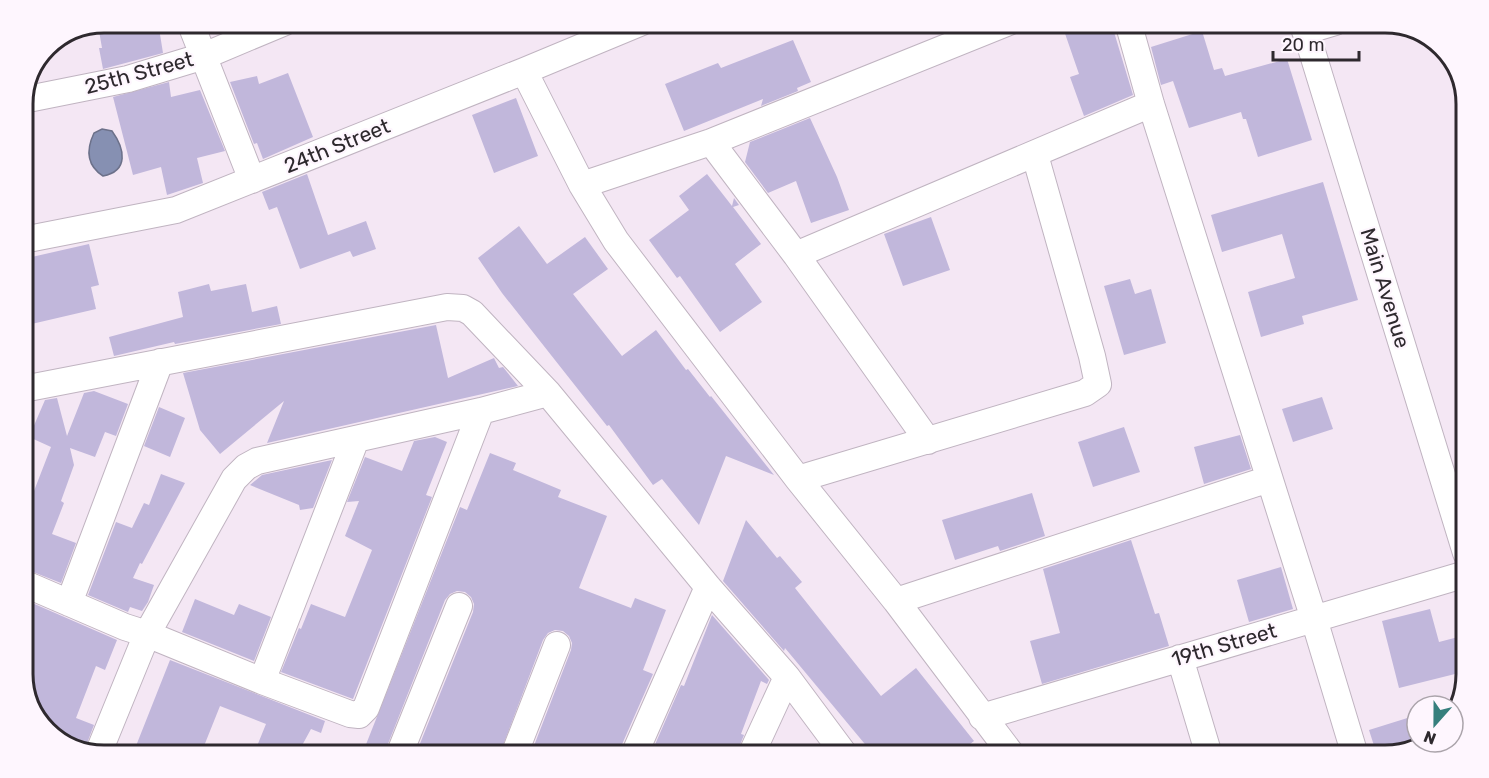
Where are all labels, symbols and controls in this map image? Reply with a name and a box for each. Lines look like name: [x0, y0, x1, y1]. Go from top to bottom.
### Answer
scale bar: [1273, 24, 1358, 62]
text: 20 m: [1282, 34, 1324, 56]
street label: 25th Street: [82, 46, 196, 99]
street label: 24th Street: [280, 113, 393, 178]
street label: Main Avenue: [1355, 225, 1416, 351]
street label: 19th Street: [1168, 618, 1279, 671]
north arrow: [1405, 694, 1465, 754]
text: N: [1421, 727, 1439, 748]

